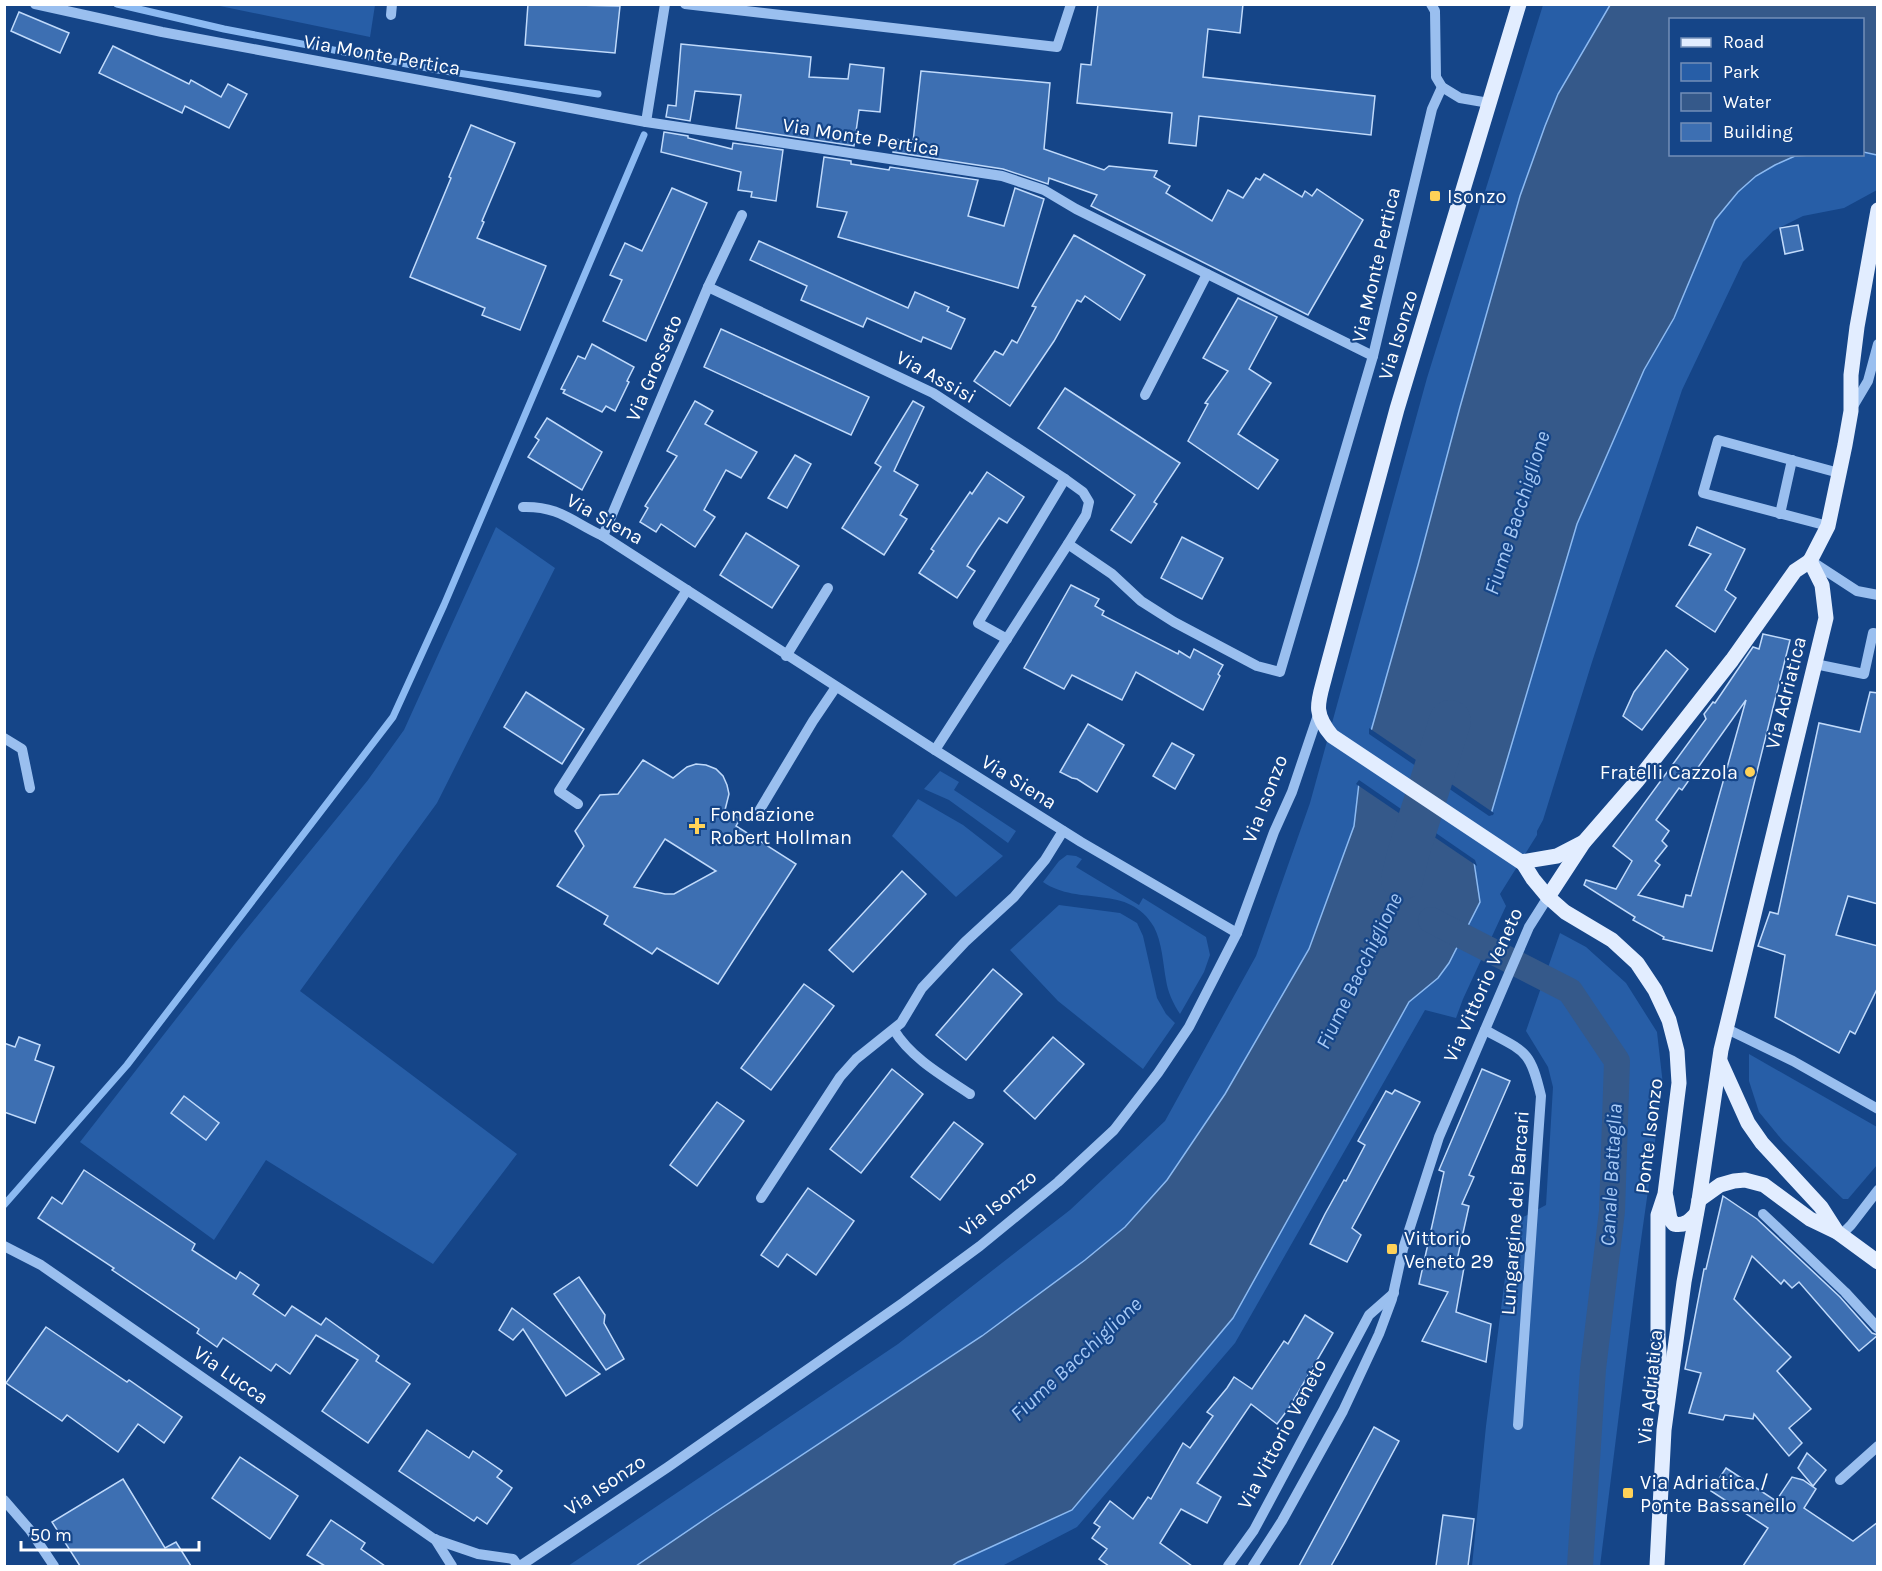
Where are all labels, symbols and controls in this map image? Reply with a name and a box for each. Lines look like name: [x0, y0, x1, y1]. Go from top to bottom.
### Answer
legend: [1669, 18, 1864, 156]
street label: Via Monte Pertica: [302, 30, 462, 80]
text: Road: [1723, 31, 1764, 53]
text: Park: [1723, 61, 1760, 83]
text: Water: [1723, 91, 1771, 113]
street label: Via Monte Pertica: [781, 113, 941, 161]
text: Building: [1723, 121, 1793, 143]
street label: Via Monte Pertica: [1347, 185, 1405, 345]
place label: Isonzo: [1447, 185, 1507, 208]
marker: Isonzo: [1428, 189, 1442, 203]
street label: Via Isonzo: [1373, 287, 1423, 383]
street label: Via Grosseto: [621, 311, 687, 425]
street label: Via Assisi: [892, 346, 980, 408]
water label: Fiume Bacchiglione: [1479, 428, 1555, 598]
street label: Via Siena: [563, 488, 647, 550]
street label: Via Adriatica: [1761, 634, 1811, 752]
street label: Via Siena: [977, 750, 1061, 814]
street label: Via Isonzo: [1238, 752, 1292, 846]
place label: Fratelli Cazzola: [1600, 761, 1738, 784]
marker: Fratelli Cazzola: [1743, 765, 1757, 779]
place label: Fondazione Robert Hollman: [710, 803, 852, 849]
marker: Fondazione Robert Hollman: [688, 817, 706, 835]
water label: Fiume Bacchiglione: [1311, 889, 1407, 1053]
street label: Via Vittorio Veneto: [1439, 904, 1527, 1066]
street label: Ponte Isonzo: [1631, 1077, 1667, 1195]
water label: Canale Battaglia: [1595, 1103, 1627, 1247]
street label: Lungargine dei Barcari: [1496, 1110, 1534, 1316]
street label: Via Isonzo: [955, 1165, 1041, 1241]
place label: Vittorio Veneto 29: [1404, 1227, 1494, 1273]
marker: Vittorio Veneto 29: [1385, 1242, 1399, 1256]
water label: Fiume Bacchiglione: [1005, 1292, 1147, 1426]
street label: Via Adriatica: [1633, 1328, 1667, 1446]
street label: Via Lucca: [189, 1341, 273, 1409]
street label: Via Vittorio Veneto: [1233, 1355, 1331, 1513]
street label: Via Isonzo: [560, 1450, 650, 1520]
place label: Via Adriatica / Ponte Bassanello: [1640, 1471, 1797, 1517]
marker: Via Adriatica / Ponte Bassanello: [1621, 1486, 1635, 1500]
scale bar: [21, 1514, 200, 1552]
text: 50 m: [30, 1524, 72, 1546]

